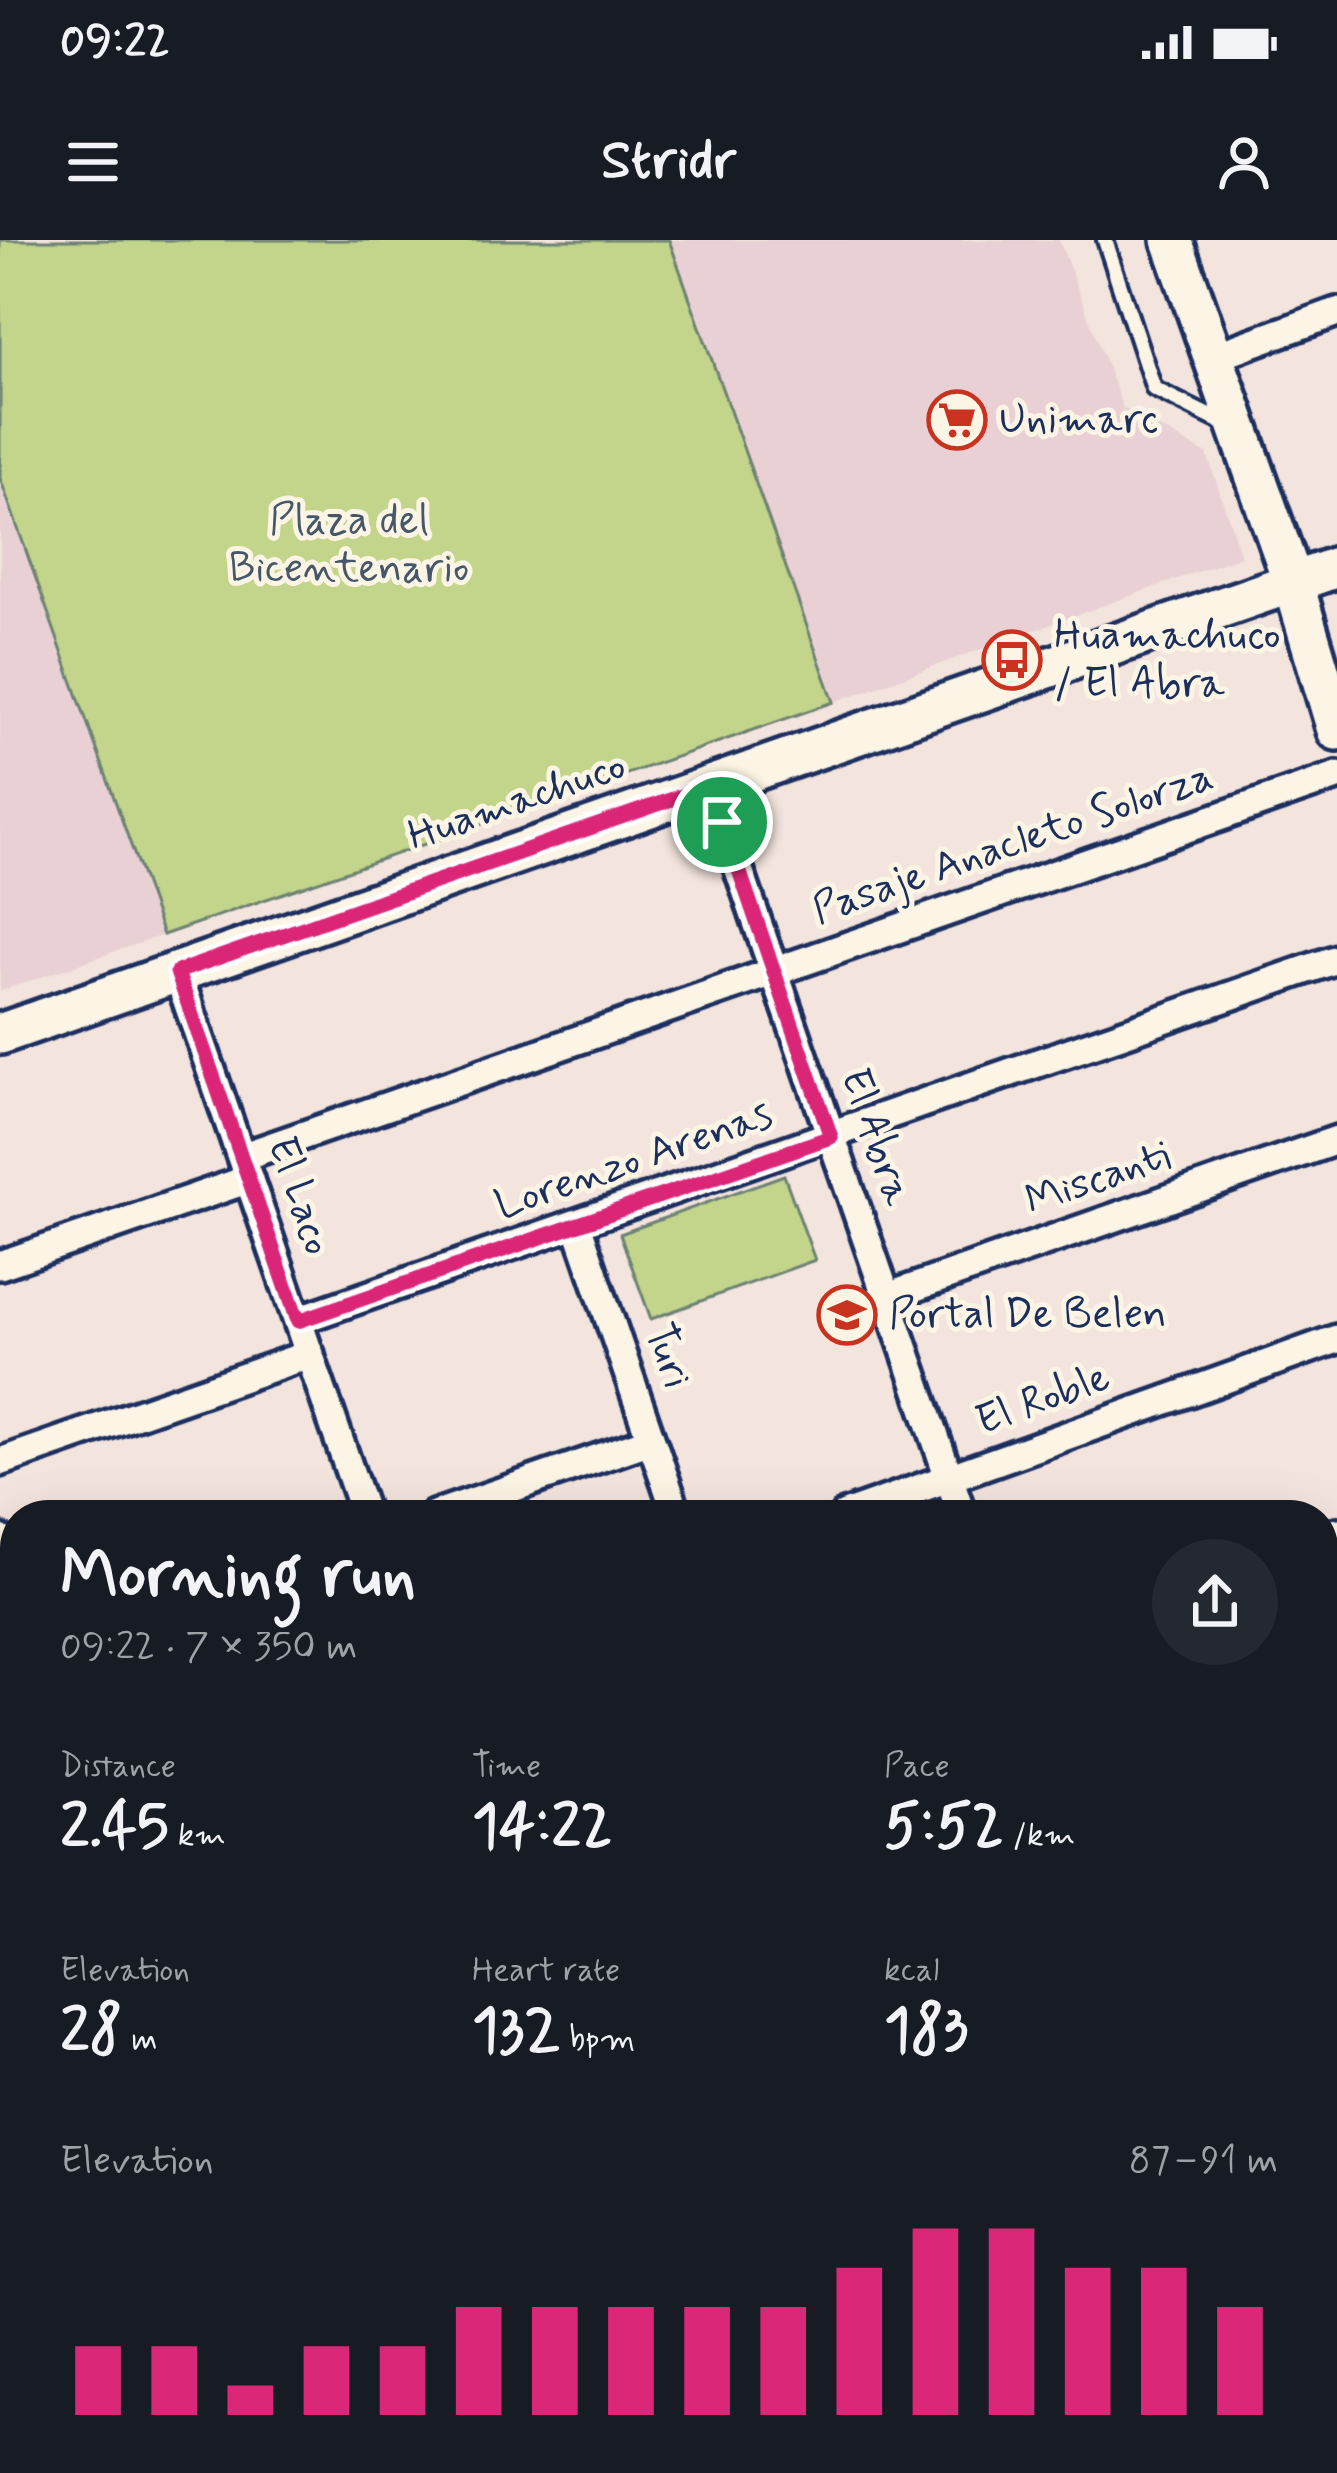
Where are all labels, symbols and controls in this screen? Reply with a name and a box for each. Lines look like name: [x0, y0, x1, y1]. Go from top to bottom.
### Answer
text: 09:22: [60, 13, 170, 72]
text: Stridr: [601, 127, 736, 198]
icon: menu: [60, 129, 126, 195]
icon: person: [1211, 129, 1277, 195]
supermarket icon: Unimarc: [926, 389, 988, 451]
place label: Unimarc: [999, 393, 1158, 448]
park label: Plaza del Bicentenario: [229, 494, 469, 597]
place label: Huamachuco / El Abra: [1054, 609, 1281, 712]
bus stop icon: Huamachuco / El Abra: [981, 629, 1043, 691]
street label: Huamachuco: [401, 739, 633, 865]
street label: Pasaje Anacleto Solorza: [805, 750, 1221, 938]
pin: [671, 771, 773, 873]
icon: arrive: [689, 789, 755, 855]
street label: El Abra: [826, 1061, 924, 1213]
street label: Lorenzo Arenas: [488, 1088, 780, 1234]
street label: Miscanti: [1018, 1129, 1178, 1229]
street label: El Laco: [253, 1130, 345, 1262]
school or university icon: Portal De Belen: [816, 1284, 878, 1346]
place label: Portal De Belen: [889, 1288, 1167, 1343]
street label: Turi: [630, 1316, 704, 1396]
street label: El Roble: [968, 1350, 1118, 1450]
text: Morning run: [60, 1534, 416, 1620]
button: share: [1152, 1539, 1278, 1665]
text: 09:22 · 7 × 350 m: [60, 1622, 357, 1673]
text: Distance: [60, 1745, 176, 1789]
text: Time: [472, 1745, 541, 1789]
text: Pace: [884, 1745, 950, 1789]
text: 2.45: [60, 1789, 169, 1868]
text: 14:22: [472, 1789, 612, 1868]
text: 5:52: [884, 1789, 1004, 1868]
text: km: [169, 1814, 226, 1858]
text: /km: [1004, 1814, 1075, 1858]
text: Elevation: [60, 1949, 190, 1993]
text: Heart rate: [472, 1949, 620, 1993]
text: kcal: [884, 1949, 939, 1993]
text: 28: [60, 1993, 122, 2072]
text: 132: [472, 1993, 560, 2072]
text: 183: [884, 1993, 968, 2072]
text: m: [122, 2018, 157, 2062]
text: bpm: [560, 2018, 635, 2062]
text: Elevation: [60, 2136, 214, 2187]
text: 87–91 m: [1129, 2136, 1278, 2187]

